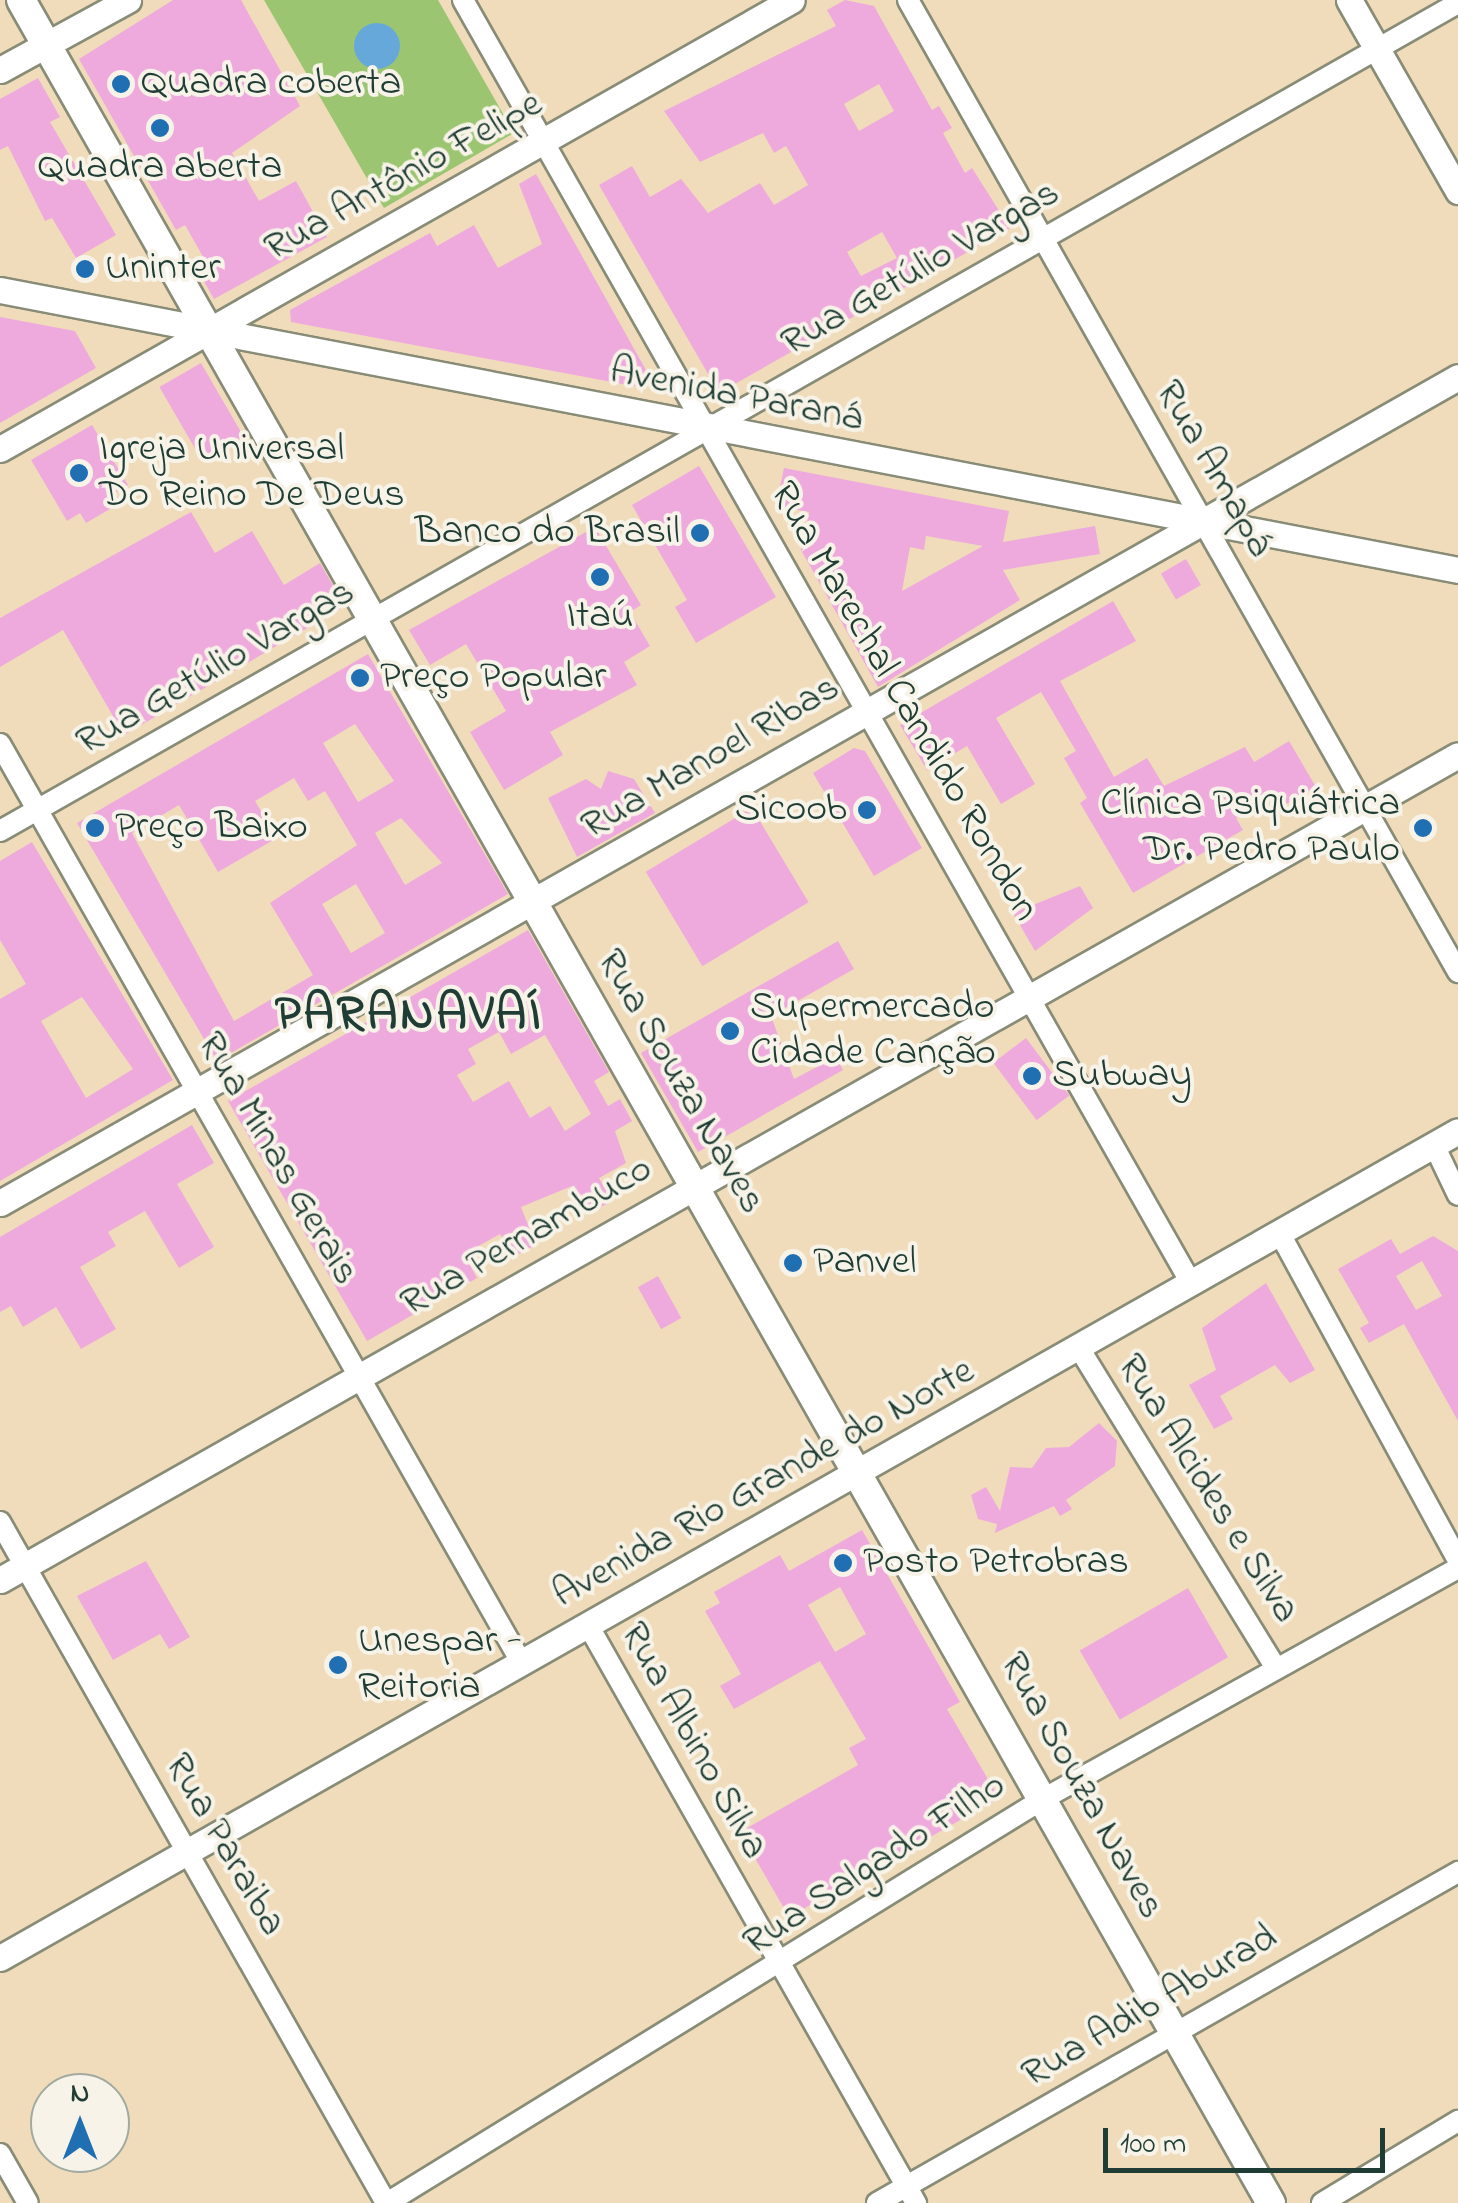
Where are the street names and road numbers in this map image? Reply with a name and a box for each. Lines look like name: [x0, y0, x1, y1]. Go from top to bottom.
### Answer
street label: Rua Antônio Felipe: [257, 81, 551, 273]
street label: Rua Getúlio Vargas: [773, 170, 1069, 368]
street label: Avenida Paraná: [606, 348, 866, 444]
street label: Rua Amapá: [1143, 372, 1283, 566]
street label: Rua Marechal Candido Rondon: [757, 474, 1049, 930]
street label: Rua Getúlio Vargas: [68, 569, 364, 767]
street label: Rua Manoel Ribas: [573, 665, 849, 851]
street label: Rua Souza Naves: [585, 941, 775, 1223]
street label: Rua Minas Gerais: [185, 1024, 369, 1294]
street label: Rua Pernambuco: [393, 1146, 661, 1328]
street label: Rua Alcides e Silva: [1105, 1346, 1309, 1632]
street label: Avenida Rio Grande do Norte: [545, 1348, 983, 1620]
street label: Rua Albino Silva: [608, 1614, 778, 1868]
street label: Rua Souza Naves: [988, 1644, 1174, 1928]
street label: Rua Paraiba: [153, 1745, 295, 1945]
street label: Rua Salgado Filho: [735, 1762, 1015, 1968]
street label: Rua Adib Aburad: [1014, 1914, 1286, 2100]

